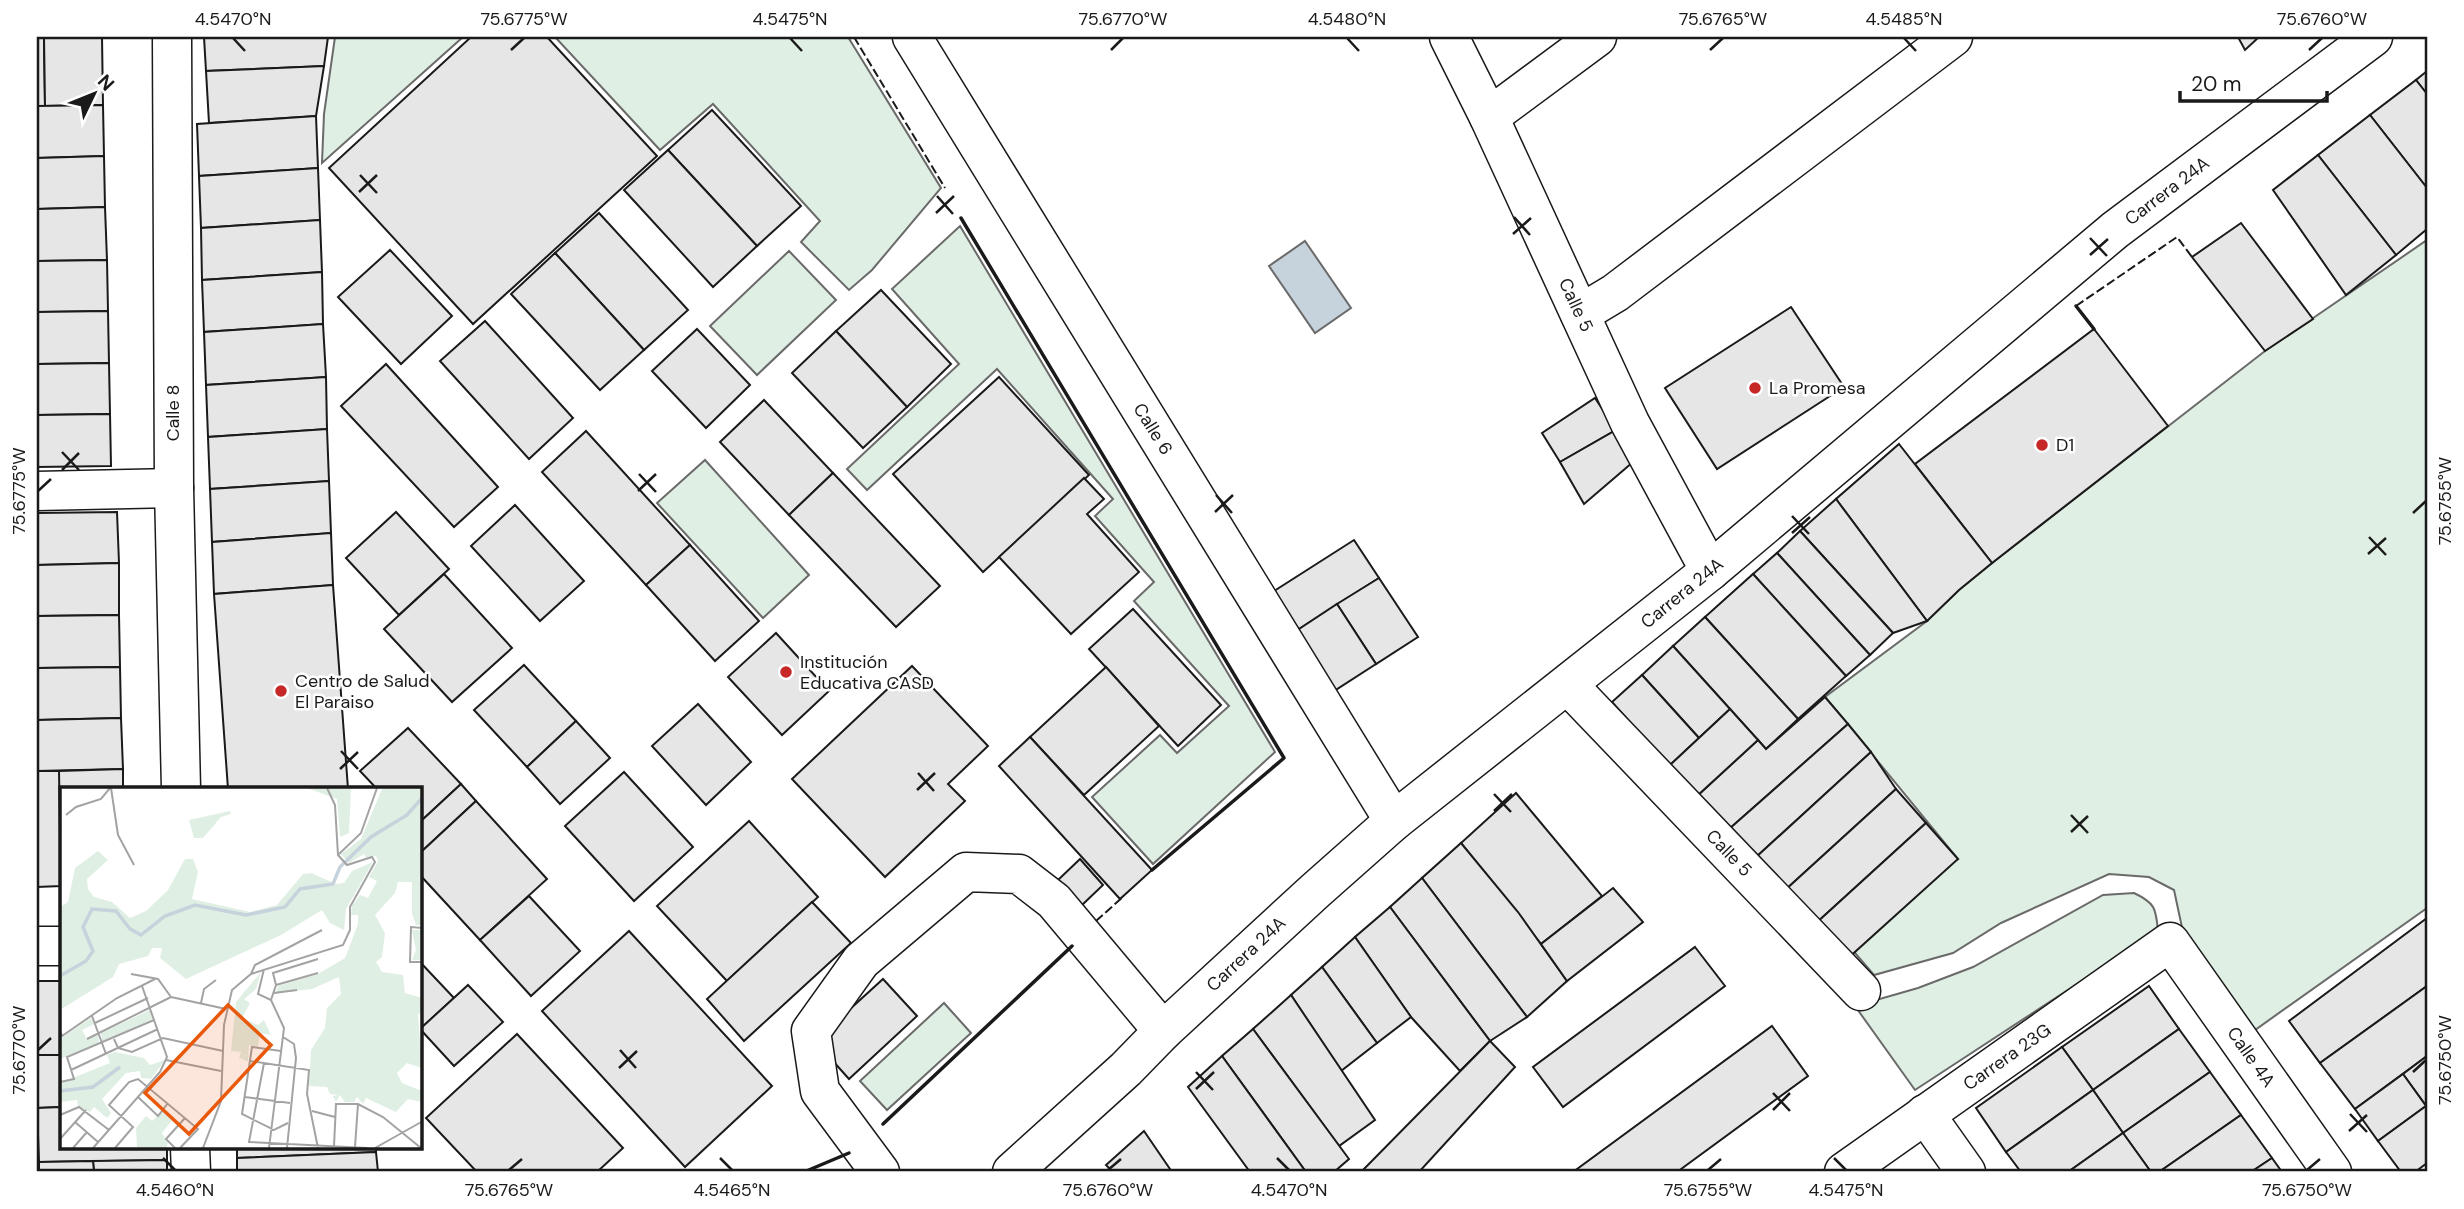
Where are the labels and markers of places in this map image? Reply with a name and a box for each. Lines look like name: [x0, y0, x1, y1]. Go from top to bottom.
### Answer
place label: La Promesa: [1769, 376, 1866, 400]
marker: La Promesa: [1747, 380, 1763, 396]
place label: D1: [2056, 433, 2074, 457]
marker: D1: [2034, 437, 2050, 453]
place label: Institución Educativa CASD: [800, 650, 934, 695]
marker: Institución Educativa CASD: [778, 664, 794, 680]
place label: Centro de Salud El Paraiso: [295, 669, 429, 714]
marker: Centro de Salud El Paraiso: [273, 683, 289, 699]

